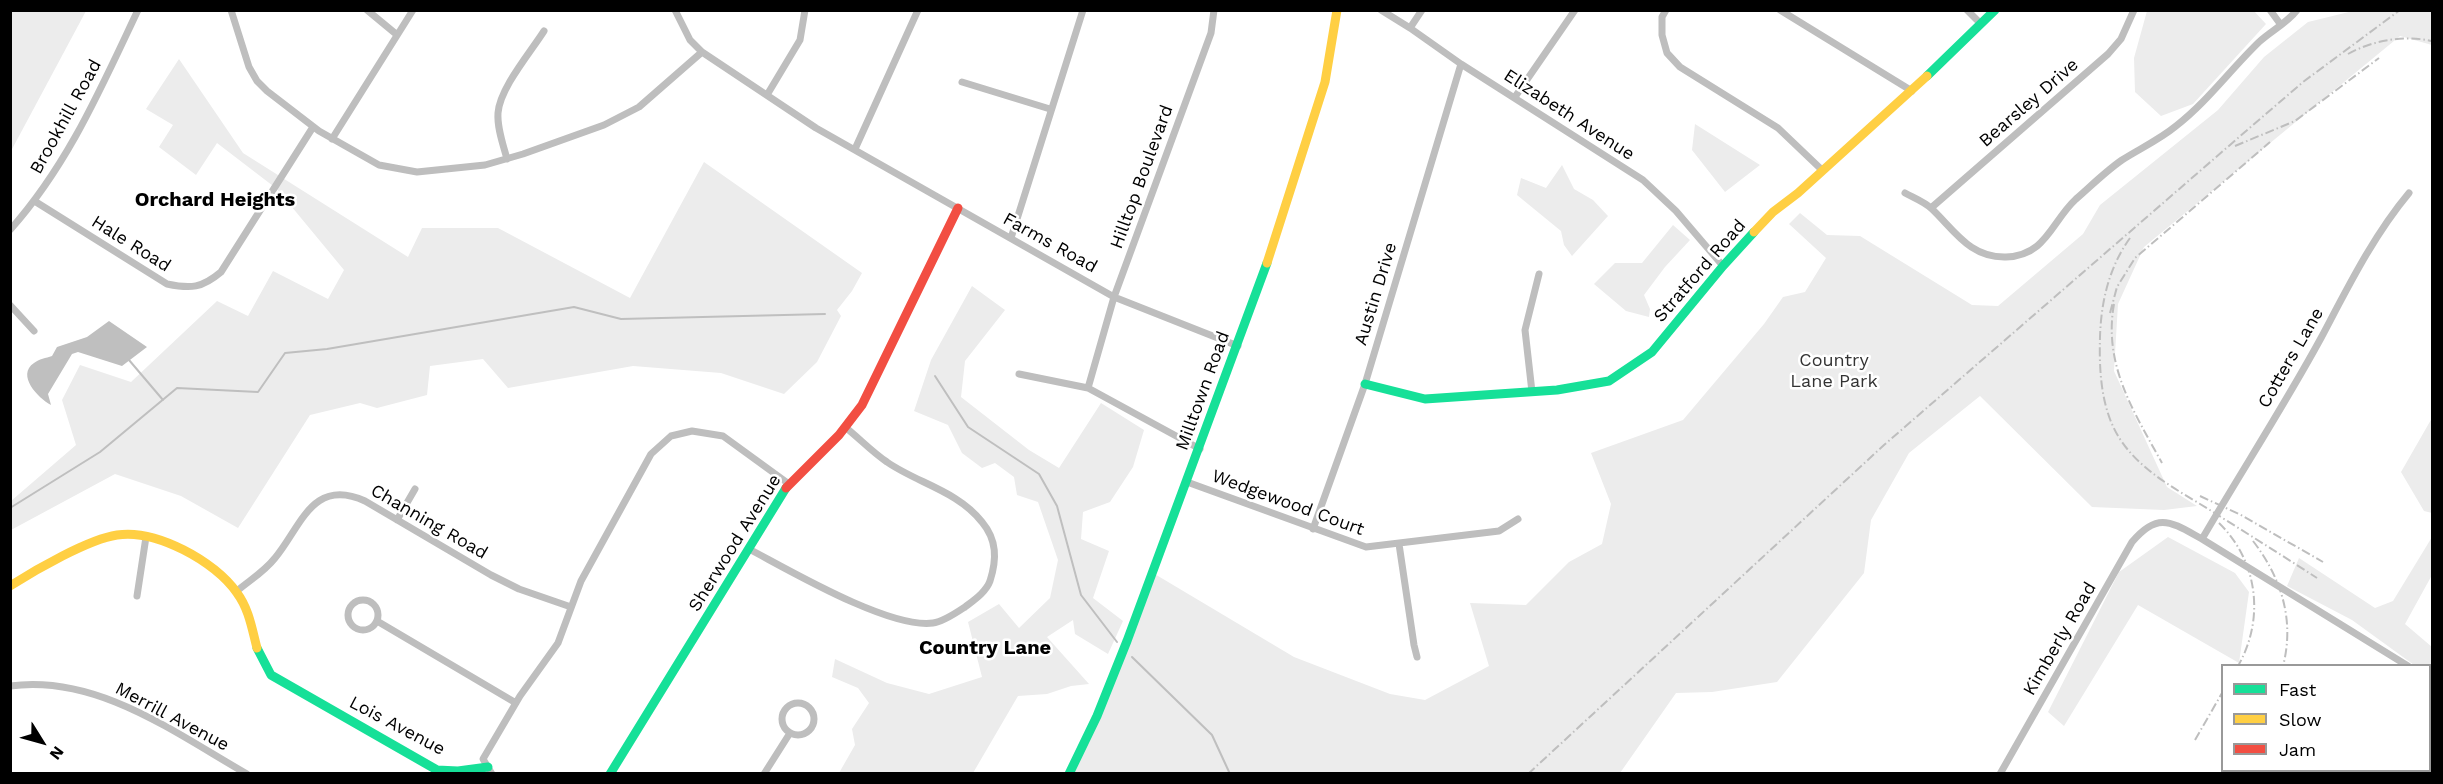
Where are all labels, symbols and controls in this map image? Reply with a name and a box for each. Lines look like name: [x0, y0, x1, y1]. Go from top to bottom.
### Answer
street label: Bearsley Drive: [1975, 54, 2083, 152]
street label: Brookhill Road: [26, 56, 106, 178]
street label: Elizabeth Avenue: [1500, 65, 1638, 165]
street label: Hilltop Boulevard: [1106, 102, 1178, 252]
district label: Orchard Heights: [135, 188, 295, 212]
street label: Farms Road: [999, 208, 1101, 278]
street label: Hale Road: [87, 211, 175, 277]
street label: Stratford Road: [1649, 215, 1751, 327]
street label: Austin Drive: [1350, 240, 1402, 348]
street label: Cotters Lane: [2254, 304, 2328, 412]
street label: Milltown Road: [1171, 329, 1235, 453]
park label: Country Lane Park: [1790, 350, 1878, 392]
street label: Wedgewood Court: [1209, 465, 1367, 541]
street label: Sherwood Avenue: [684, 470, 786, 616]
street label: Channing Road: [367, 480, 491, 564]
street label: Kimberly Road: [2019, 579, 2101, 699]
district label: Country Lane: [919, 636, 1051, 660]
legend: [2221, 664, 2431, 772]
street label: Merrill Avenue: [111, 678, 233, 756]
text: Fast: [2279, 679, 2316, 700]
street label: Lois Avenue: [345, 692, 449, 760]
text: Slow: [2279, 709, 2322, 730]
north arrow: [12, 712, 72, 772]
text: Jam: [2279, 739, 2316, 760]
text: N: [46, 743, 68, 764]

